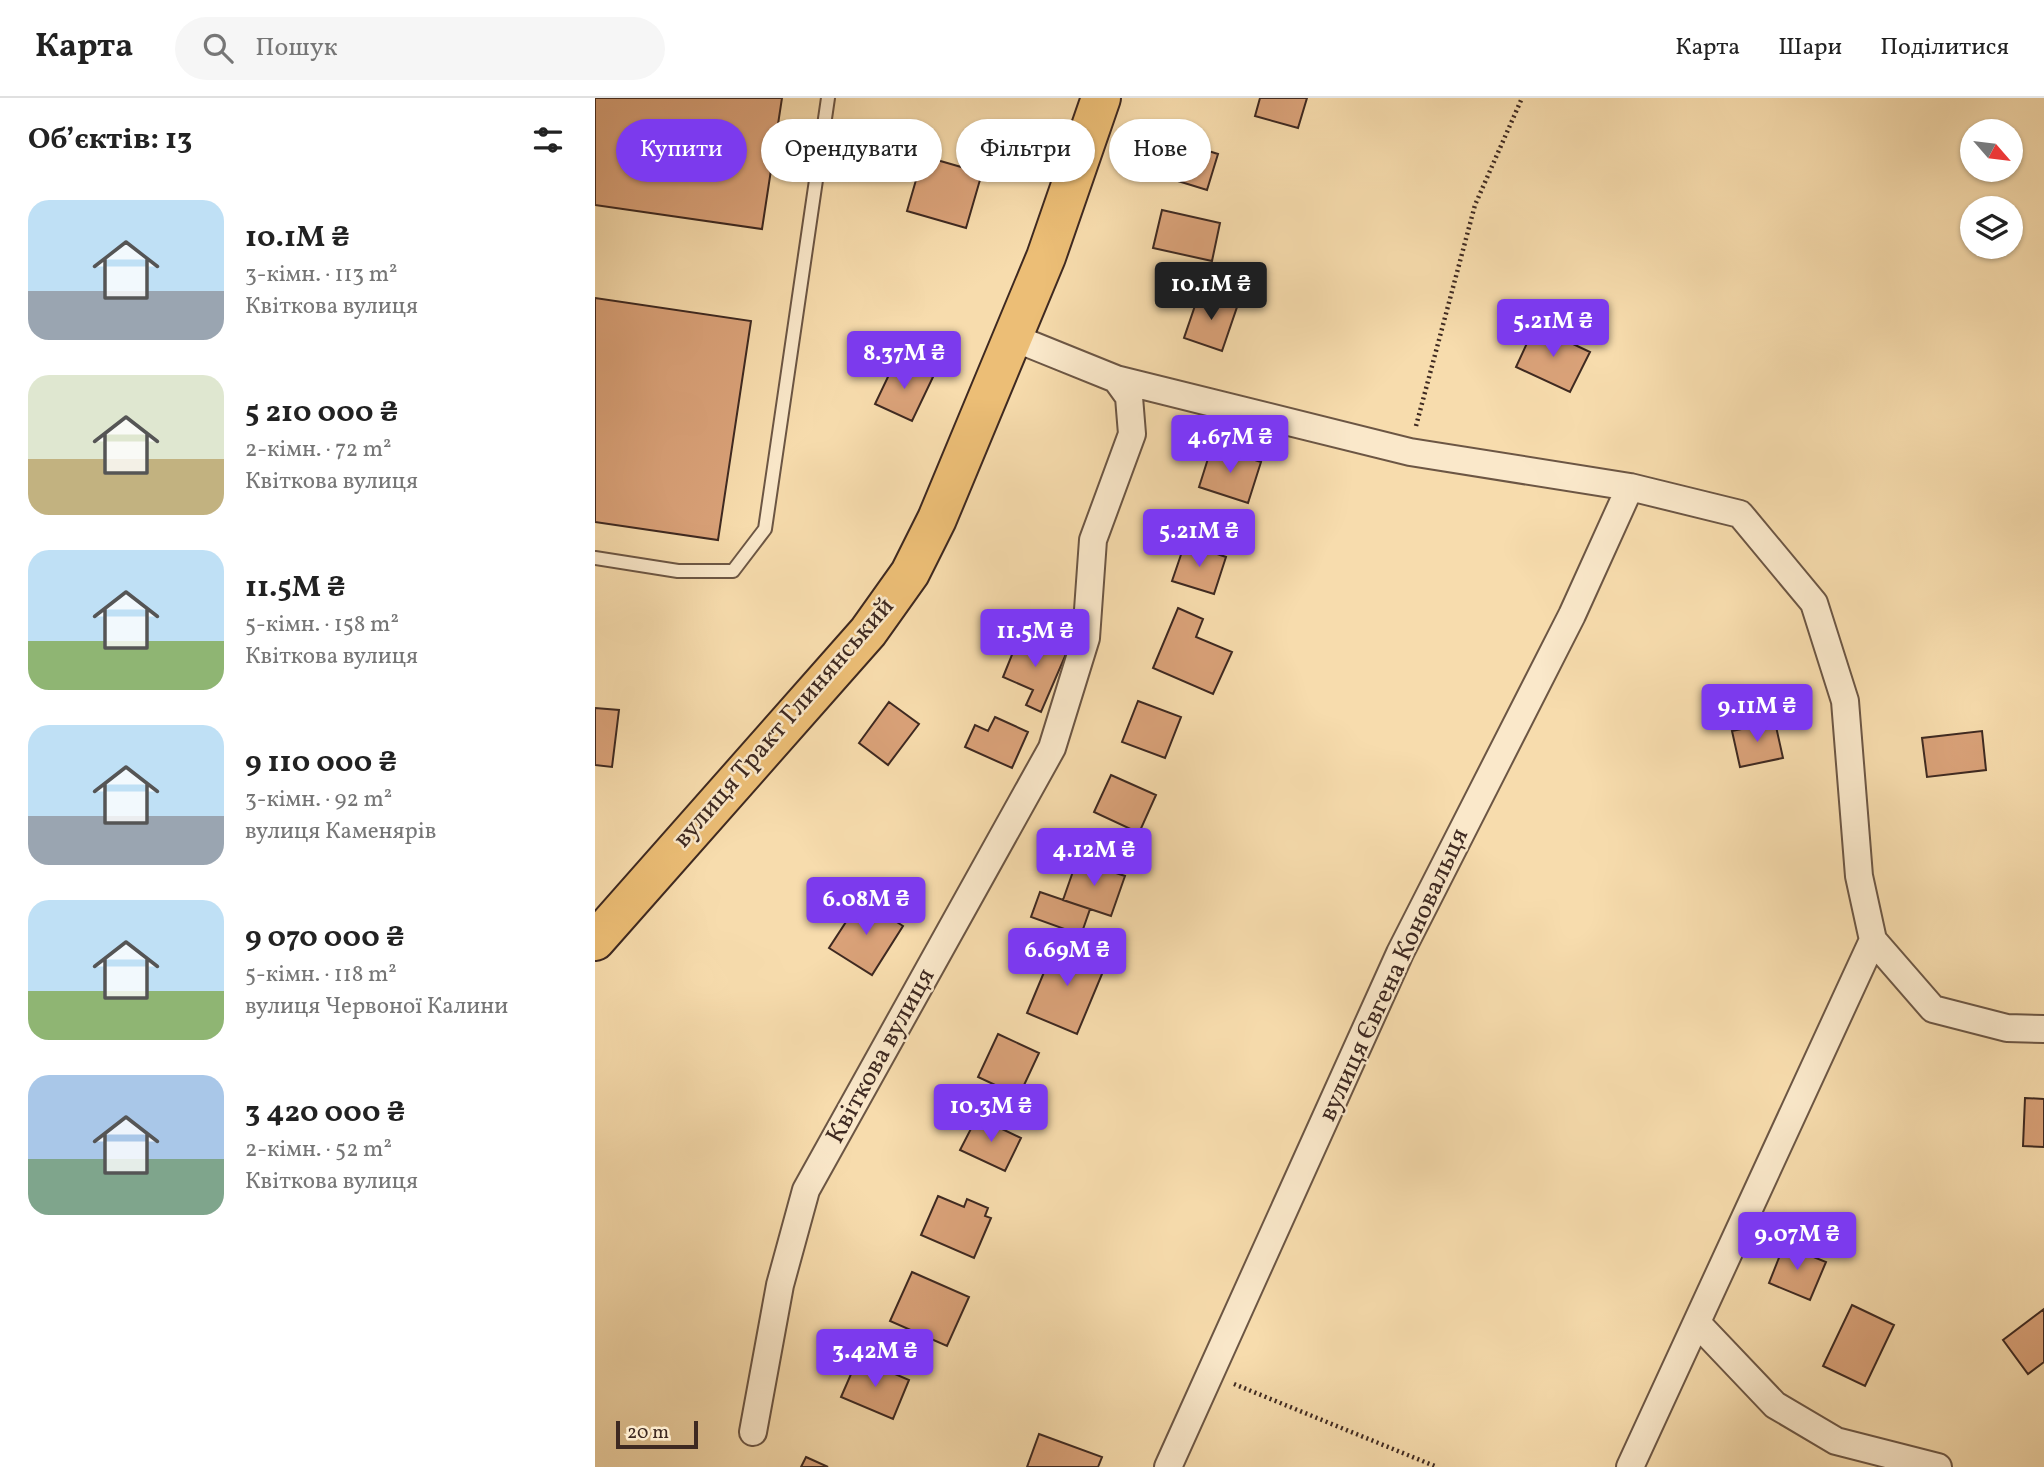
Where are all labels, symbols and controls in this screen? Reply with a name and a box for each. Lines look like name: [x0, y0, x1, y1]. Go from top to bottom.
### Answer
search box: [175, 17, 665, 80]
text: Карта: [35, 25, 133, 71]
icon: search: [199, 29, 237, 67]
text: Пошук: [255, 30, 338, 66]
text: Карта: [1675, 31, 1740, 65]
text: Шари: [1778, 31, 1842, 65]
text: Поділитися: [1880, 31, 2009, 65]
text: Об’єктів: 13: [28, 119, 192, 161]
chip: Купити: [616, 119, 747, 182]
chip: Орендувати: [761, 119, 942, 182]
chip: Фільтри: [956, 119, 1095, 182]
chip: Нове: [1109, 119, 1211, 182]
north arrow: [1960, 119, 2023, 182]
map controls: [1960, 119, 2023, 259]
icon: filters: [529, 121, 567, 159]
button: layers: [1960, 196, 2023, 259]
text: 10.1M ₴: [245, 217, 350, 259]
icon: home: [84, 228, 168, 312]
text: 3-кімн. · 113 m²: [245, 259, 398, 291]
pin: 10.1M ₴: [1146, 262, 1276, 322]
text: 10.1M ₴: [1171, 269, 1251, 301]
text: Квіткова вулиця: [245, 291, 418, 323]
pin: 5.21M ₴: [1488, 300, 1618, 359]
text: 5.21M ₴: [1513, 306, 1593, 338]
pin: 8.37M ₴: [839, 331, 969, 391]
text: 8.37M ₴: [863, 338, 945, 370]
text: 5 210 000 ₴: [245, 392, 398, 434]
icon: home: [84, 403, 168, 487]
pin: 4.67M ₴: [1165, 416, 1295, 475]
text: 4.67M ₴: [1187, 422, 1273, 454]
text: 2-кімн. · 72 m²: [245, 434, 392, 466]
text: Квіткова вулиця: [245, 466, 418, 498]
pin: 5.21M ₴: [1134, 510, 1264, 569]
text: 5.21M ₴: [1159, 516, 1239, 548]
text: 11.5M ₴: [245, 567, 346, 609]
icon: home: [84, 578, 168, 662]
street label: вулиця Тракт Глинянський: [665, 590, 903, 856]
text: 5-кімн. · 158 m²: [245, 609, 399, 641]
pin: 11.5M ₴: [970, 610, 1100, 669]
text: 11.5M ₴: [996, 616, 1074, 648]
text: Квіткова вулиця: [245, 641, 418, 673]
pin: 9.11M ₴: [1692, 684, 1822, 744]
text: 9.11M ₴: [1718, 691, 1796, 723]
text: 9 110 000 ₴: [245, 742, 397, 784]
icon: home: [84, 753, 168, 837]
text: 3-кімн. · 92 m²: [245, 784, 392, 816]
text: вулиця Каменярів: [245, 816, 436, 848]
street label: вулиця Євгена Коновальця: [1310, 823, 1478, 1127]
pin: 4.12M ₴: [1029, 828, 1159, 888]
text: 4.12M ₴: [1053, 835, 1135, 867]
pin: 6.08M ₴: [801, 878, 931, 937]
text: 6.08M ₴: [822, 884, 910, 916]
text: 9 070 000 ₴: [245, 917, 405, 959]
icon: home: [84, 928, 168, 1012]
pin: 6.69M ₴: [1002, 928, 1132, 988]
text: 6.69M ₴: [1024, 935, 1110, 967]
text: 5-кімн. · 118 m²: [245, 959, 397, 991]
street label: Квіткова вулиця: [818, 962, 944, 1150]
text: вулиця Червоної Калини: [245, 991, 508, 1023]
pin: 10.3M ₴: [926, 1084, 1056, 1144]
text: 10.3M ₴: [950, 1091, 1032, 1123]
text: 3 420 000 ₴: [245, 1092, 405, 1134]
icon: home: [84, 1103, 168, 1187]
text: 2-кімн. · 52 m²: [245, 1134, 392, 1166]
text: Квіткова вулиця: [245, 1166, 418, 1198]
pin: 9.07M ₴: [1732, 1212, 1862, 1272]
text: 9.07M ₴: [1754, 1219, 1840, 1251]
pin: 3.42M ₴: [810, 1330, 940, 1389]
text: 3.42M ₴: [832, 1336, 918, 1368]
scale bar: [616, 1418, 698, 1450]
text: 20 m: [627, 1420, 669, 1446]

